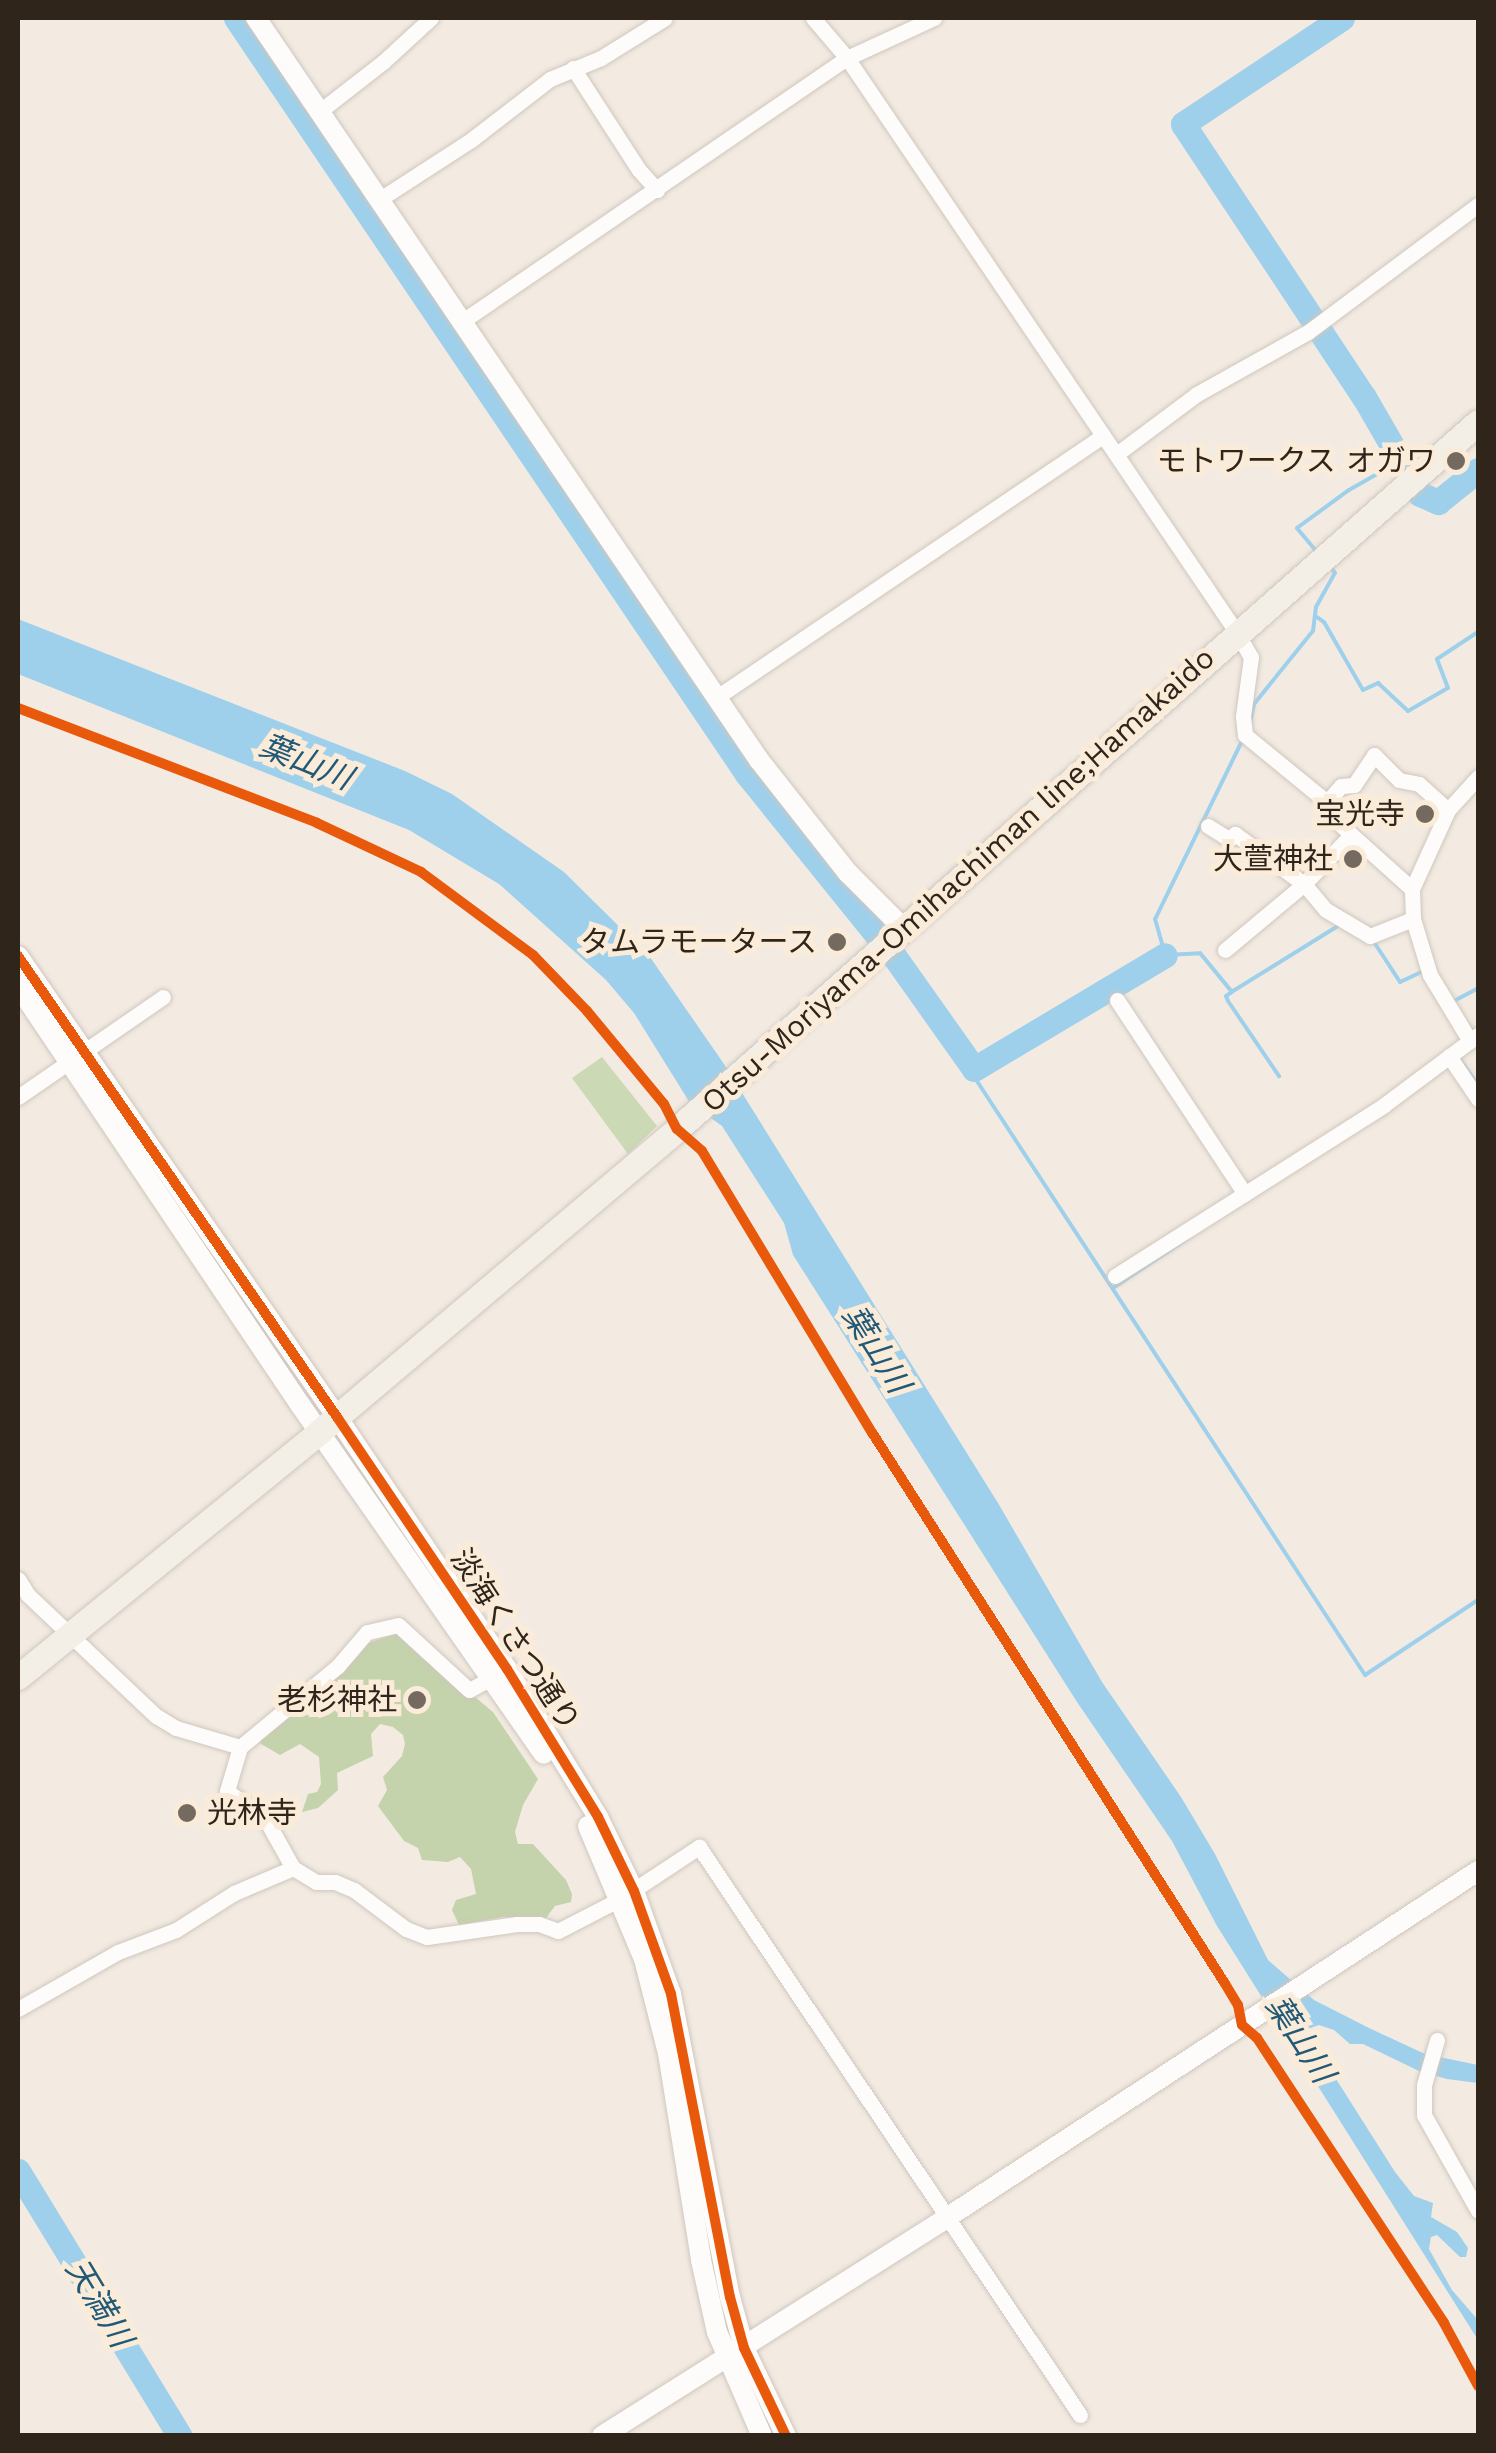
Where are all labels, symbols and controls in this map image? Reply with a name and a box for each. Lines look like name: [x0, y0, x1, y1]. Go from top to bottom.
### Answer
place label: モトワークス オガワ: [1156, 443, 1436, 479]
marker: モトワークス オガワ: [1445, 450, 1467, 472]
street label: Otsu-Moriyama-Omihachiman line;Hamakaido: [694, 640, 1222, 1120]
water label: 葉山川: [254, 726, 358, 798]
place label: 宝光寺: [1315, 796, 1405, 832]
marker: 宝光寺: [1414, 803, 1436, 825]
place label: 大萱神社: [1213, 841, 1333, 877]
marker: 大萱神社: [1342, 848, 1364, 870]
place label: タムラモータース: [577, 924, 817, 960]
marker: タムラモータース: [826, 931, 848, 953]
water label: 葉山川: [834, 1298, 918, 1400]
street label: 淡海くさつ通り: [443, 1542, 587, 1738]
place label: 老杉神社: [277, 1682, 397, 1718]
marker: 老杉神社: [406, 1689, 428, 1711]
place label: 光林寺: [207, 1795, 297, 1831]
marker: 光林寺: [176, 1802, 198, 1824]
water label: 葉山川: [1258, 1988, 1342, 2090]
water label: 天満川: [58, 2252, 140, 2354]

